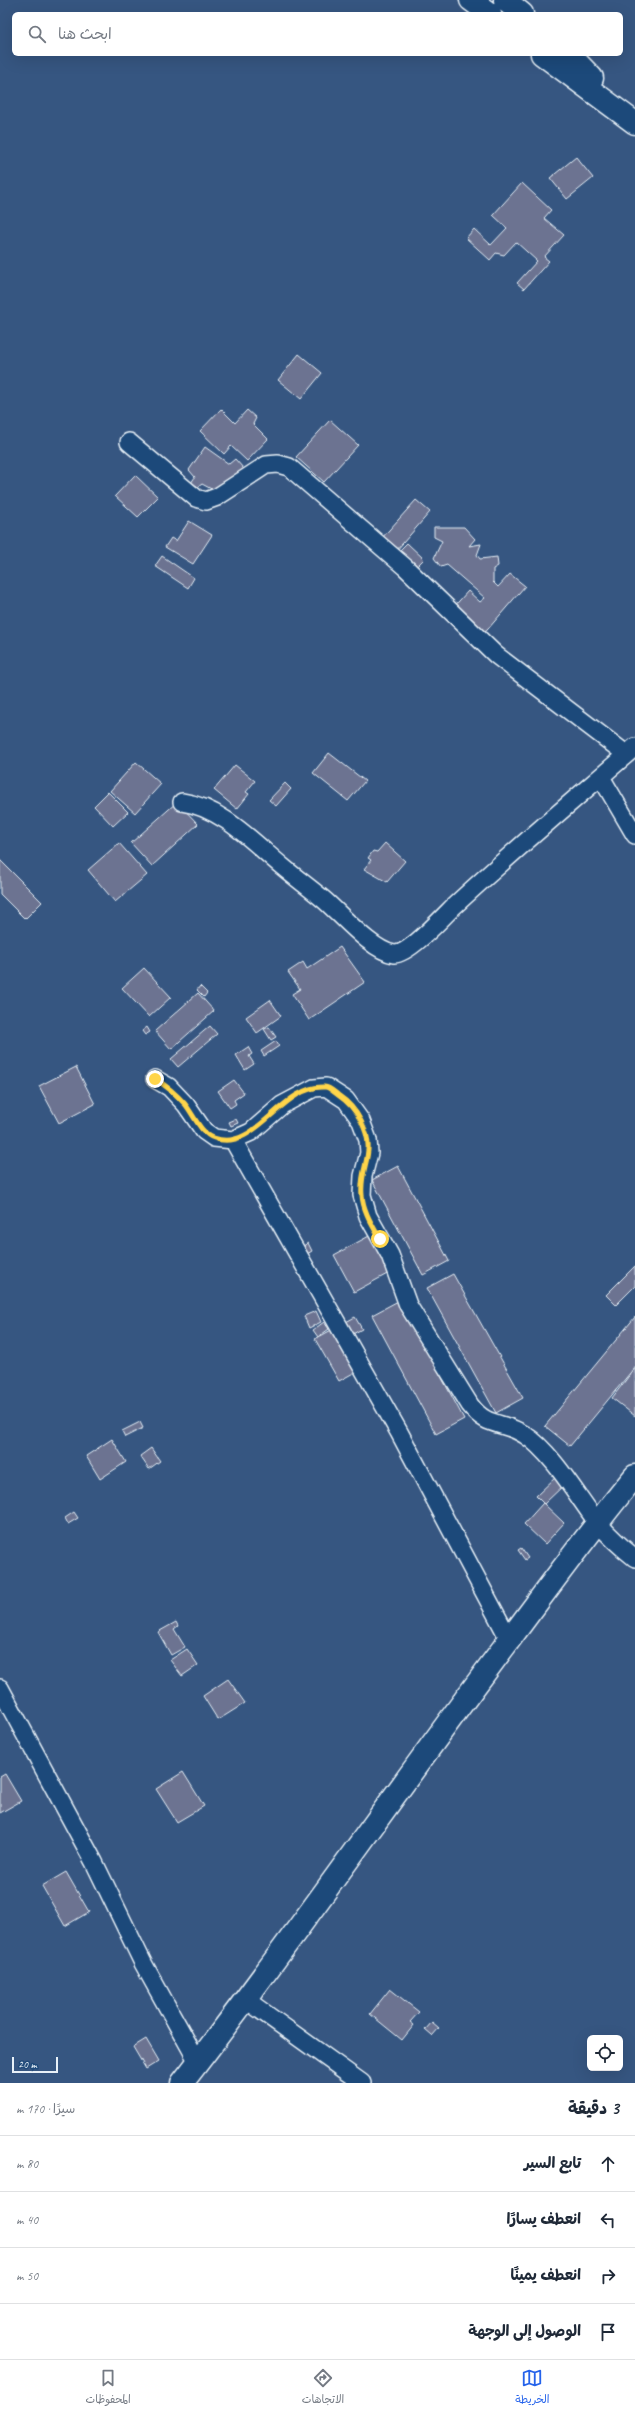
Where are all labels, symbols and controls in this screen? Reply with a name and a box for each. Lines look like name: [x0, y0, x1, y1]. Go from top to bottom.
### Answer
search box: [12, 12, 623, 56]
icon: search: [26, 23, 48, 45]
text: ابحث هنا: [58, 25, 112, 44]
route end: [146, 1070, 164, 1088]
route start: [371, 1230, 389, 1248]
map controls: [587, 2035, 623, 2071]
button: locate: [587, 2035, 623, 2071]
scale bar: [12, 2055, 58, 2074]
text: 20 m: [18, 2057, 37, 2071]
text: 3 دقيقة: [568, 2098, 619, 2119]
text: سيرًا · 170 m: [16, 2101, 75, 2117]
icon: ahead: [597, 2153, 619, 2175]
text: تابع السير: [524, 2154, 581, 2173]
text: 80 m: [16, 2156, 38, 2172]
icon: left: [597, 2209, 619, 2231]
text: انعطف يسارًا: [506, 2210, 581, 2229]
text: 40 m: [16, 2212, 38, 2228]
icon: right: [597, 2265, 619, 2287]
text: انعطف يمينًا: [510, 2266, 581, 2285]
text: 50 m: [16, 2268, 38, 2284]
icon: arrive: [597, 2321, 619, 2343]
text: الوصول إلى الوجهة: [468, 2322, 581, 2341]
tab: المحفوظات: [86, 2367, 131, 2409]
tab: الاتجاهات: [302, 2367, 344, 2409]
tab: الخريطة: [515, 2367, 550, 2409]

